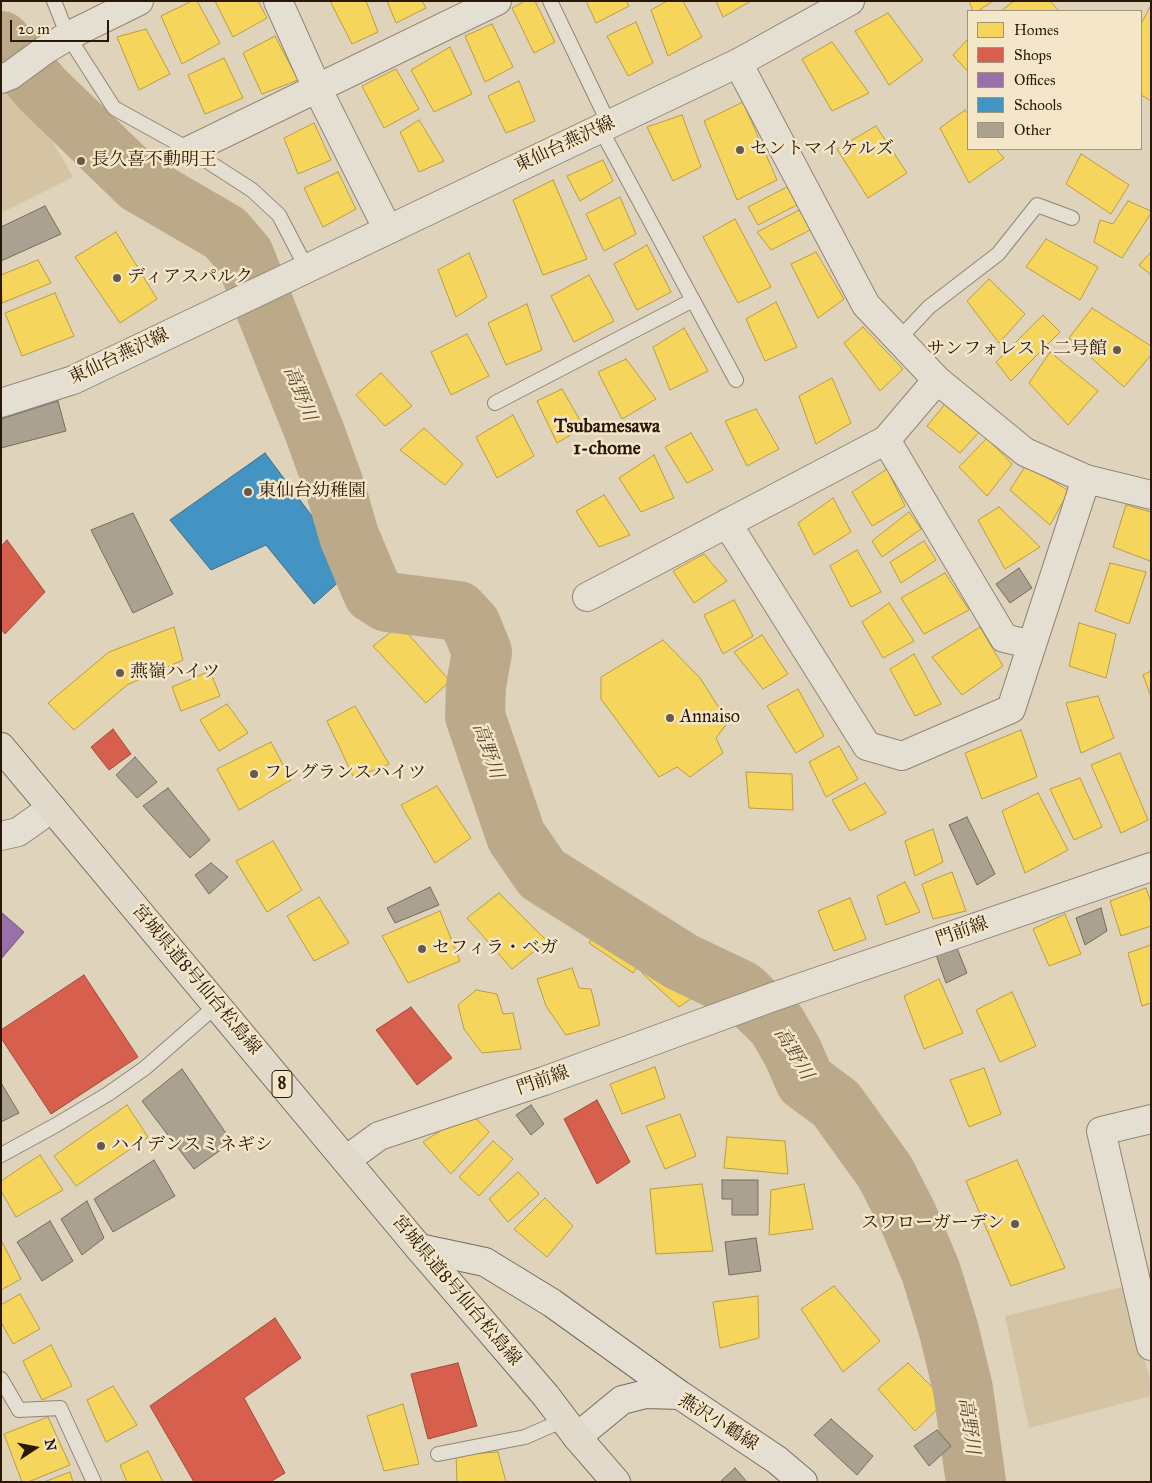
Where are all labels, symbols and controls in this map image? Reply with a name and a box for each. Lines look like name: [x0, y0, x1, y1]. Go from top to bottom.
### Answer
scale bar: [12, 10, 111, 42]
legend: [967, 10, 1142, 150]
text: 20 m: [18, 20, 50, 38]
text: Homes: [1014, 21, 1059, 39]
text: Shops: [1014, 46, 1052, 64]
text: Offices: [1014, 71, 1055, 89]
text: Schools: [1014, 96, 1062, 114]
street label: 東仙台燕沢線: [511, 112, 619, 178]
text: Other: [1014, 121, 1051, 139]
place label: セントマイケルズ: [750, 139, 894, 161]
marker: セントマイケルズ: [734, 144, 746, 156]
place label: 長久喜不動明王: [91, 150, 217, 172]
marker: 長久喜不動明王: [75, 155, 87, 167]
place label: ディアスパルク: [127, 267, 253, 289]
marker: ディアスパルク: [111, 272, 123, 284]
street label: 東仙台燕沢線: [65, 324, 173, 390]
place label: サンフォレスト二号館: [927, 339, 1107, 361]
marker: サンフォレスト二号館: [1111, 344, 1123, 356]
water label: 高野川: [278, 363, 320, 425]
district label: Tsubamesawa 1-chome: [554, 416, 660, 460]
place label: 東仙台幼稚園: [258, 481, 366, 503]
marker: 東仙台幼稚園: [242, 486, 254, 498]
place label: 燕嶺ハイツ: [130, 662, 220, 684]
marker: 燕嶺ハイツ: [114, 667, 126, 679]
place label: Annaiso: [680, 707, 740, 729]
marker: Annaiso: [664, 712, 676, 724]
water label: 高野川: [467, 720, 507, 782]
place label: フレグランスハイツ: [264, 763, 426, 785]
marker: フレグランスハイツ: [248, 768, 260, 780]
street label: 宮城県道8号仙台松島線: [127, 900, 265, 1060]
street label: 門前線: [933, 913, 991, 951]
place label: セフィラ・ベガ: [432, 938, 558, 960]
marker: セフィラ・ベガ: [416, 943, 428, 955]
water label: 高野川: [769, 1024, 817, 1084]
street label: 門前線: [514, 1062, 572, 1100]
road number: 8: [272, 1070, 292, 1098]
place label: ハイデンスミネギシ: [111, 1135, 273, 1157]
marker: ハイデンスミネギシ: [95, 1140, 107, 1152]
street label: 宮城県道8号仙台松島線: [387, 1211, 525, 1371]
place label: スワローガーデン: [861, 1213, 1005, 1235]
marker: スワローガーデン: [1009, 1218, 1021, 1230]
street label: 燕沢小鶴線: [674, 1390, 762, 1456]
water label: 高野川: [953, 1396, 983, 1456]
north arrow: [10, 1423, 60, 1473]
text: N: [41, 1438, 60, 1452]

